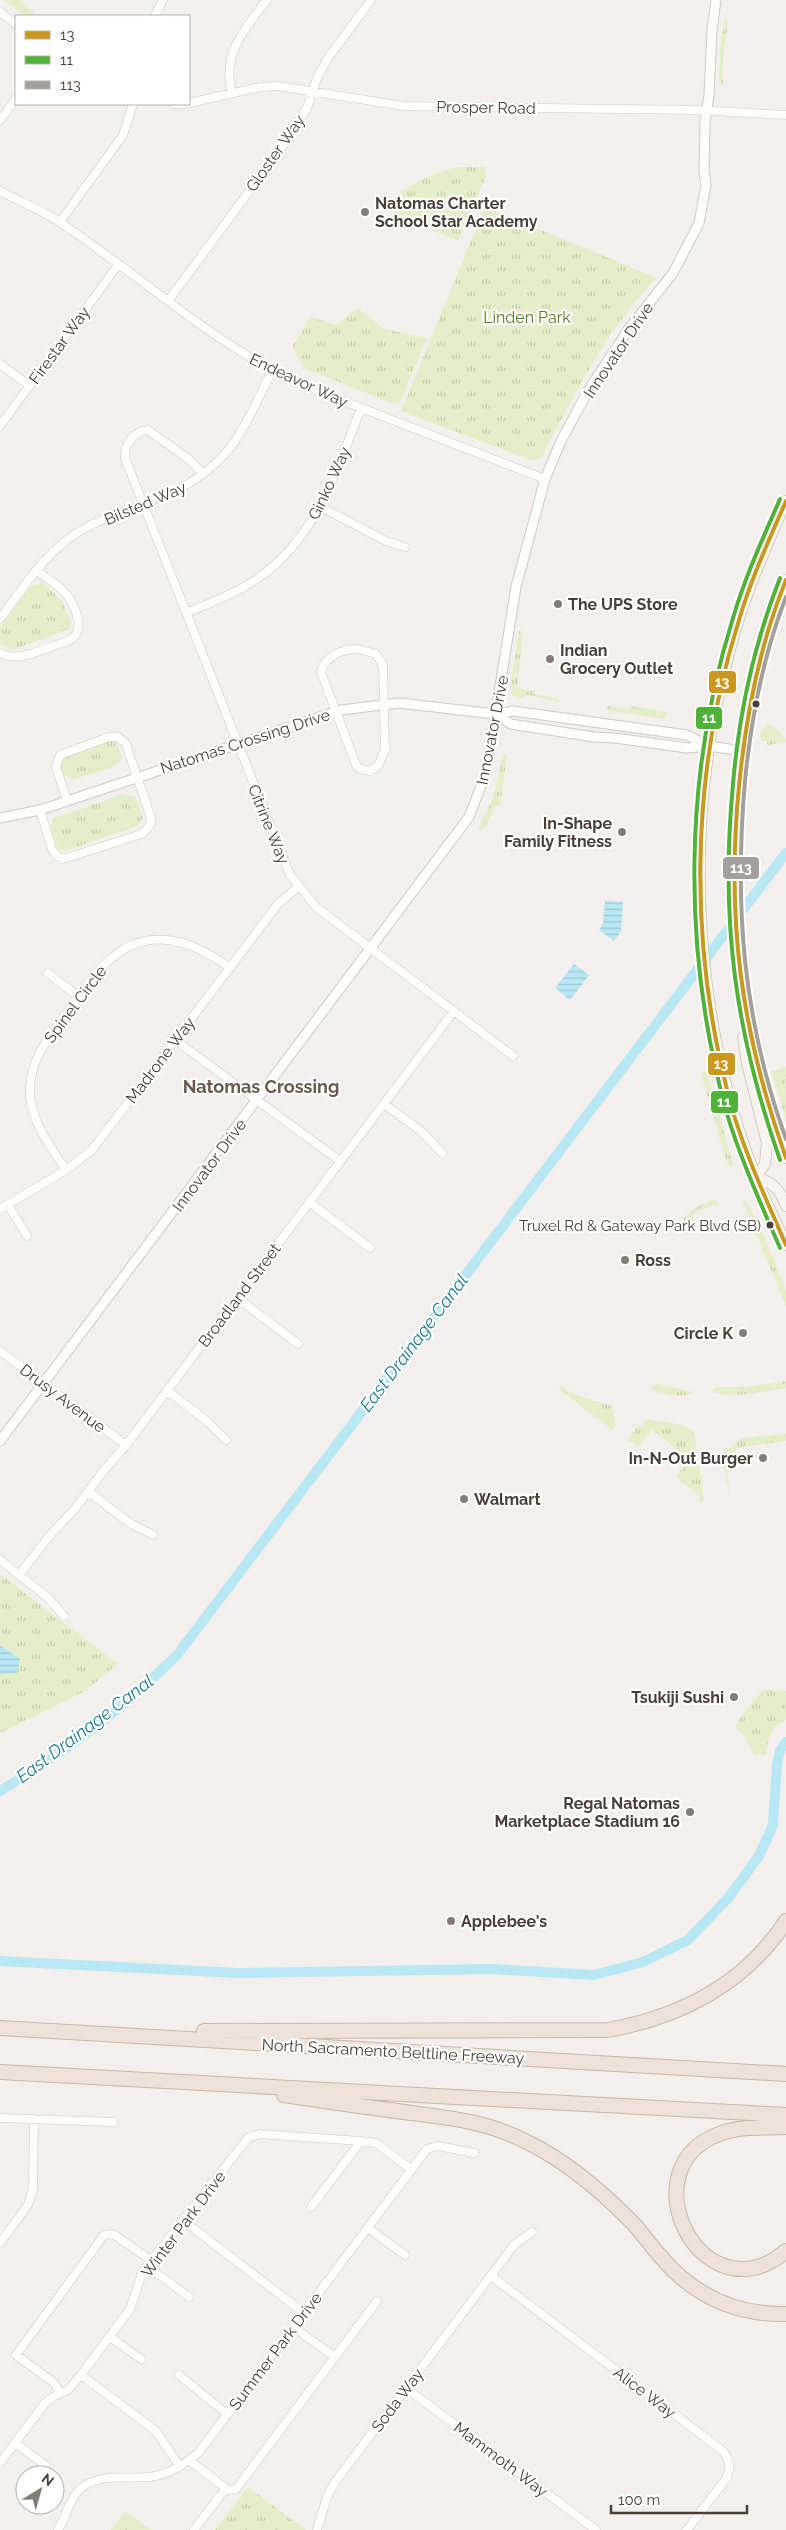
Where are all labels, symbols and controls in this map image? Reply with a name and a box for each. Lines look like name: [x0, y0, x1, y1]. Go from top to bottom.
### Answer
legend: [15, 15, 190, 105]
text: 13: [60, 26, 74, 44]
text: 11: [60, 51, 73, 69]
text: 113: [60, 76, 81, 94]
street label: Prosper Road: [436, 97, 536, 118]
street label: Gloster Way: [242, 111, 309, 195]
place label: Natomas Charter School Star Academy: [375, 194, 538, 231]
marker: Natomas Charter School Star Academy: [359, 206, 371, 218]
street label: Innovator Drive: [579, 299, 657, 402]
street label: Firestar Way: [25, 303, 94, 388]
park label: Linden Park: [483, 308, 571, 327]
street label: Endeavor Way: [247, 349, 351, 412]
street label: Ginko Way: [304, 443, 355, 523]
street label: Bilsted Way: [101, 478, 189, 529]
place label: The UPS Store: [568, 595, 678, 614]
marker: The UPS Store: [552, 598, 564, 610]
place label: Indian Grocery Outlet: [560, 641, 673, 678]
marker: Indian Grocery Outlet: [544, 653, 556, 665]
line badge: 13: [708, 670, 737, 694]
street label: Innovator Drive: [473, 674, 512, 786]
text: 13: [715, 674, 730, 690]
unlabelled marker: [751, 699, 761, 709]
street label: Natomas Crossing Drive: [158, 705, 332, 778]
line badge: 11: [695, 706, 723, 730]
text: 11: [702, 710, 716, 726]
street label: Citrine Way: [244, 782, 293, 867]
place label: In-Shape Family Fitness: [504, 814, 612, 851]
marker: In-Shape Family Fitness: [616, 826, 628, 838]
line badge: 113: [722, 856, 760, 880]
text: 113: [730, 860, 752, 876]
street label: Spinel Circle: [40, 962, 111, 1047]
street label: Madrone Way: [122, 1013, 199, 1107]
line badge: 13: [707, 1052, 736, 1076]
text: 13: [714, 1056, 729, 1072]
district label: Natomas Crossing: [183, 1076, 339, 1097]
line badge: 11: [710, 1090, 739, 1114]
text: 11: [717, 1094, 731, 1110]
street label: Innovator Drive: [168, 1115, 250, 1215]
place label: Truxel Rd & Gateway Park Blvd (SB): [519, 1217, 761, 1235]
marker: Truxel Rd & Gateway Park Blvd (SB): [765, 1220, 775, 1230]
street label: Broadland Street: [194, 1239, 285, 1351]
place label: Ross: [635, 1251, 671, 1270]
marker: Ross: [619, 1254, 631, 1266]
water label: East Drainage Canal: [355, 1270, 472, 1415]
place label: Circle K: [674, 1324, 733, 1343]
marker: Circle K: [737, 1327, 749, 1339]
street label: Drusy Avenue: [16, 1360, 109, 1437]
place label: In-N-Out Burger: [628, 1449, 753, 1468]
marker: In-N-Out Burger: [757, 1452, 769, 1464]
place label: Walmart: [474, 1490, 541, 1509]
marker: Walmart: [458, 1493, 470, 1505]
water label: East Drainage Canal: [12, 1670, 158, 1787]
place label: Tsukiji Sushi: [631, 1688, 724, 1707]
marker: Tsukiji Sushi: [728, 1691, 740, 1703]
place label: Regal Natomas Marketplace Stadium 16: [494, 1794, 680, 1831]
marker: Regal Natomas Marketplace Stadium 16: [684, 1806, 696, 1818]
place label: Applebee's: [461, 1912, 547, 1931]
marker: Applebee's: [445, 1915, 457, 1927]
street label: North Sacramento Beltline Freeway: [261, 2035, 525, 2068]
street label: Winter Park Drive: [137, 2167, 230, 2281]
street label: Summer Park Drive: [225, 2289, 326, 2414]
street label: Alice Way: [610, 2363, 680, 2422]
street label: Soda Way: [367, 2365, 428, 2436]
street label: Mammoth Way: [450, 2418, 552, 2501]
north arrow: [15, 2465, 65, 2515]
text: N: [39, 2470, 57, 2489]
scale bar: [611, 2482, 747, 2514]
text: 100 m: [618, 2491, 660, 2509]

